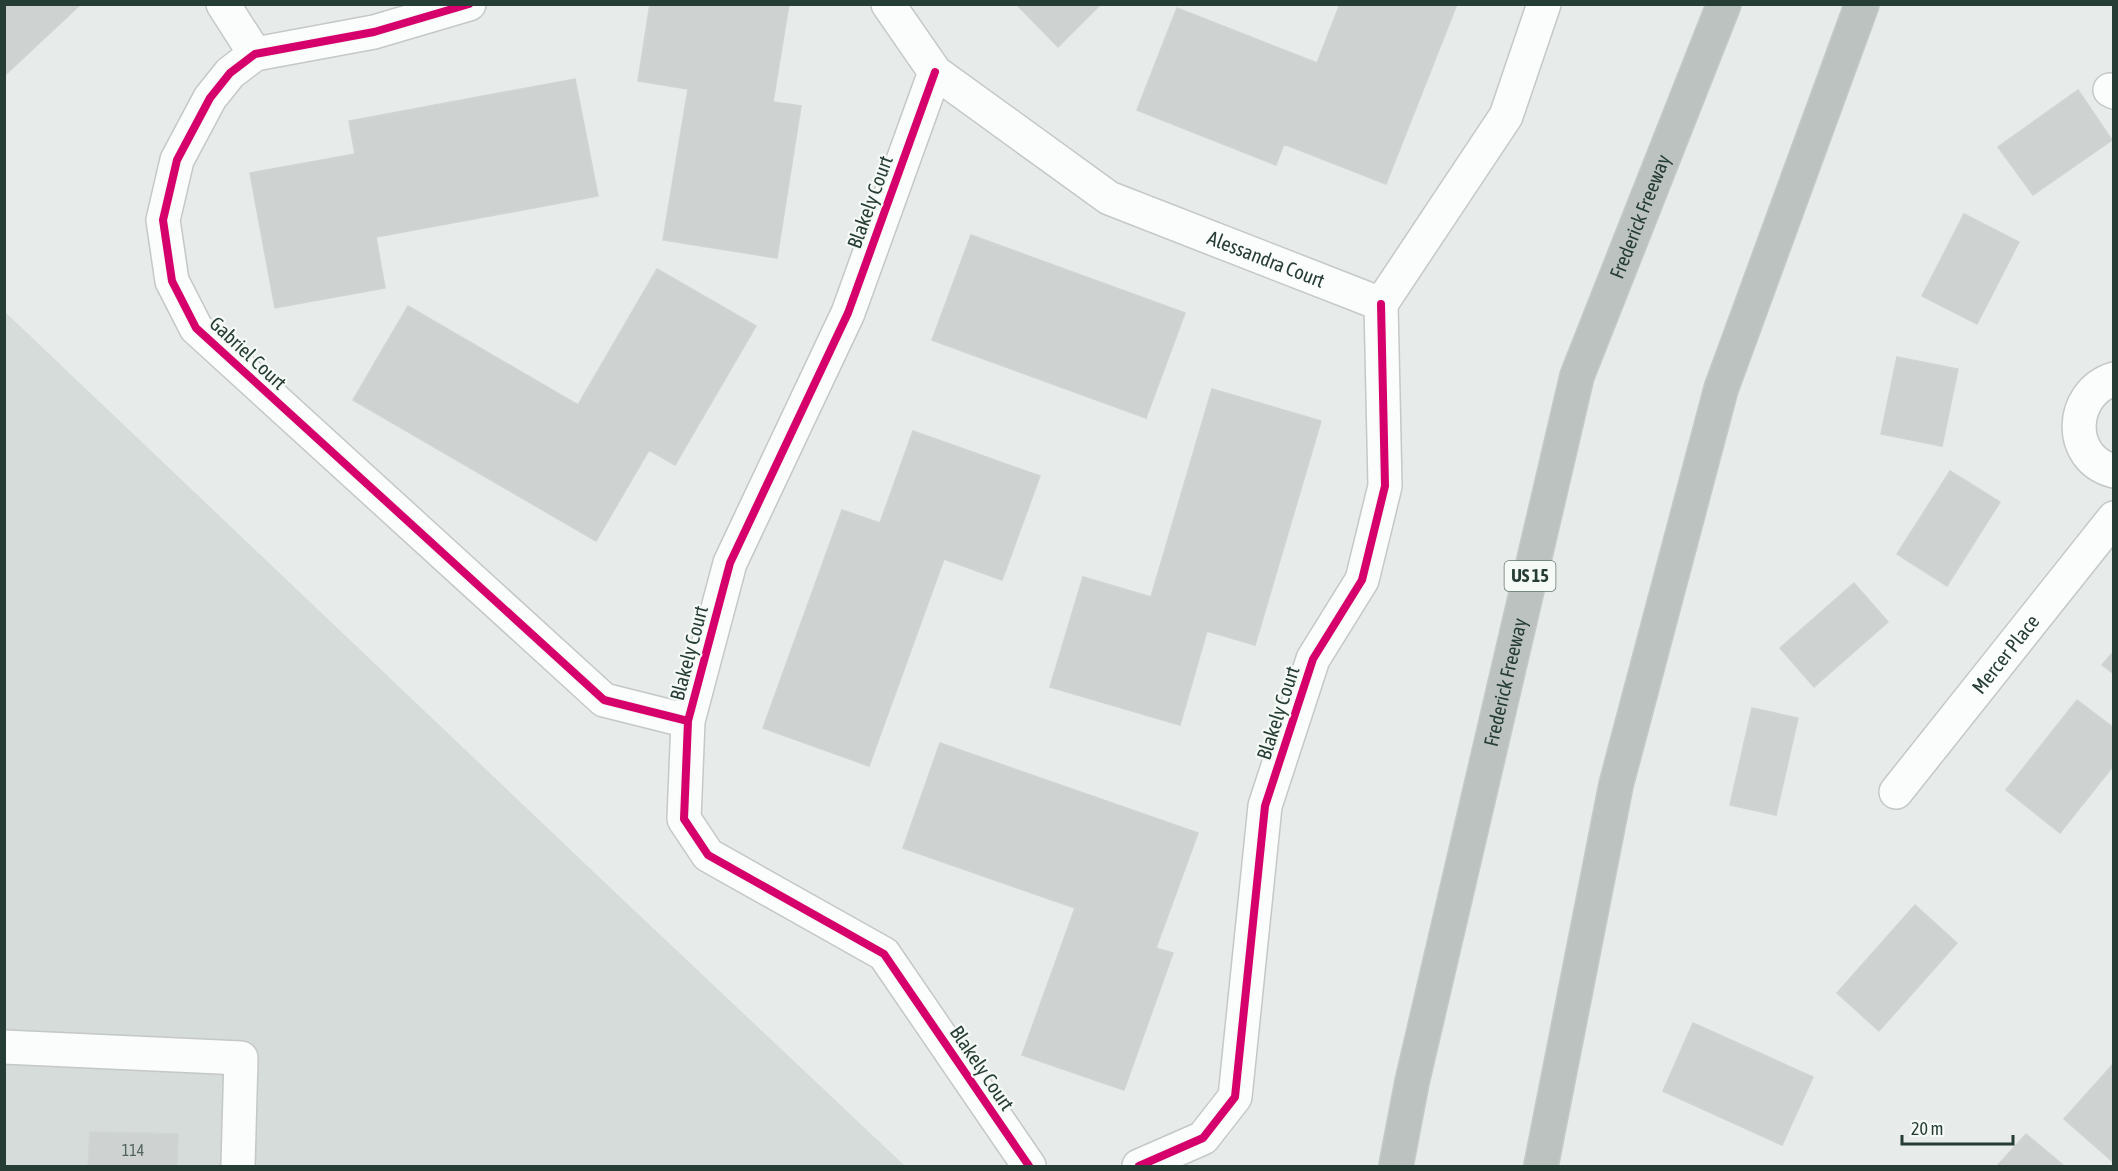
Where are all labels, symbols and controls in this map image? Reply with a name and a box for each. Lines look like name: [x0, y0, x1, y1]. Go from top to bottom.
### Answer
street label: Frederick Freeway: [1605, 151, 1674, 282]
street label: Blakely Court: [842, 152, 897, 251]
street label: Alessandra Court: [1204, 226, 1328, 292]
street label: Gabriel Court: [205, 311, 292, 394]
road number: US 15: [1504, 561, 1556, 591]
street label: Blakely Court: [665, 603, 712, 703]
street label: Mercer Place: [1967, 610, 2044, 698]
street label: Frederick Freeway: [1479, 616, 1531, 749]
street label: Blakely Court: [1252, 663, 1304, 763]
street label: Blakely Court: [946, 1021, 1019, 1115]
scale bar: [1902, 1108, 2013, 1146]
text: 20 m: [1911, 1118, 1943, 1139]
house number: 114: [122, 1141, 144, 1159]

